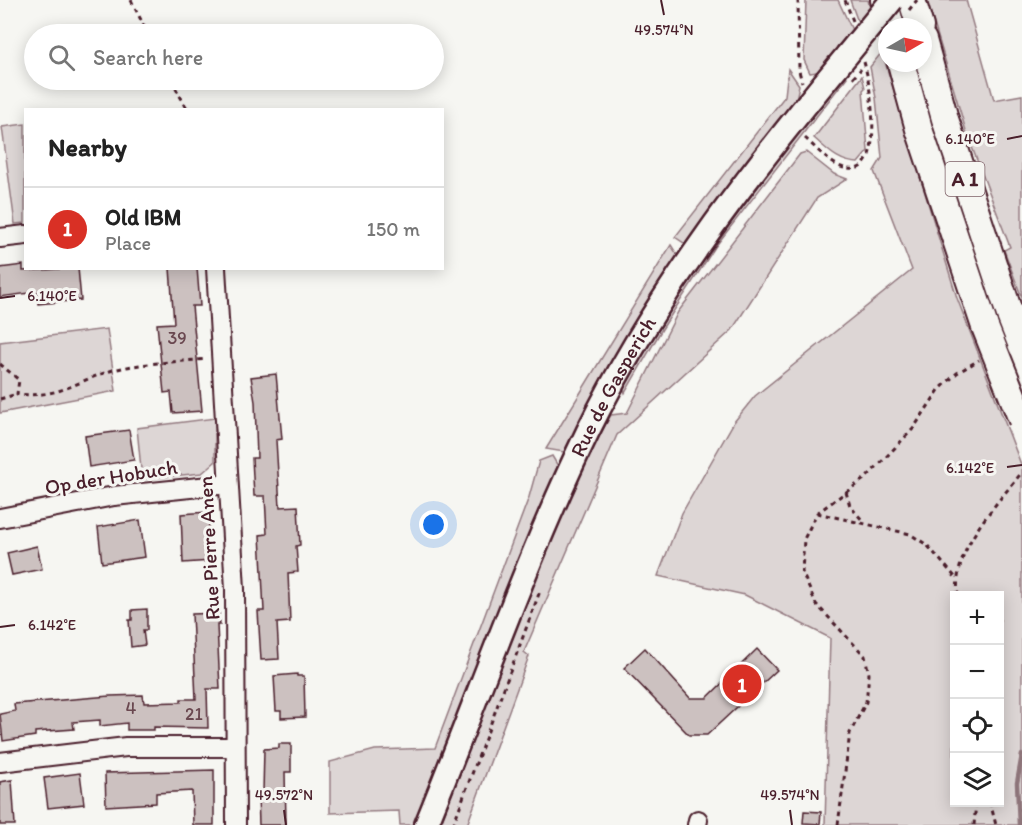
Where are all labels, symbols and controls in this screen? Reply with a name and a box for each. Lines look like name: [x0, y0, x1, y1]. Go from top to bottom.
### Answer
north arrow: [878, 18, 932, 72]
text: 49.574°N: [634, 21, 694, 39]
search box: [24, 24, 444, 90]
icon: search: [45, 41, 78, 74]
text: Search here: [93, 44, 203, 71]
text: 6.140°E: [945, 130, 995, 148]
text: Nearby: [48, 131, 127, 163]
road number: A 1: [946, 162, 984, 196]
text: Old IBM: [105, 204, 182, 231]
text: 1: [63, 217, 72, 241]
text: 150 m: [367, 217, 420, 241]
text: Place: [105, 231, 151, 255]
text: 6.140°E: [27, 287, 77, 305]
street label: Rue de Gasperich: [565, 312, 661, 461]
house number: 39: [167, 327, 187, 349]
street label: Op der Hobuch: [43, 454, 179, 499]
text: 6.142°E: [946, 459, 994, 477]
street label: Rue Pierre Anen: [192, 475, 225, 621]
your location: [419, 510, 448, 539]
map controls: [950, 591, 1004, 807]
button: +: [950, 591, 1004, 645]
text: 6.142°E: [28, 616, 76, 634]
button: −: [950, 645, 1004, 699]
pin: 1: [722, 662, 762, 706]
house number: 4: [126, 697, 137, 719]
button: locate: [950, 699, 1004, 753]
house number: 21: [185, 703, 203, 725]
button: layers: [950, 753, 1004, 807]
text: 49.572°N: [255, 786, 313, 804]
text: 49.574°N: [760, 786, 820, 804]

